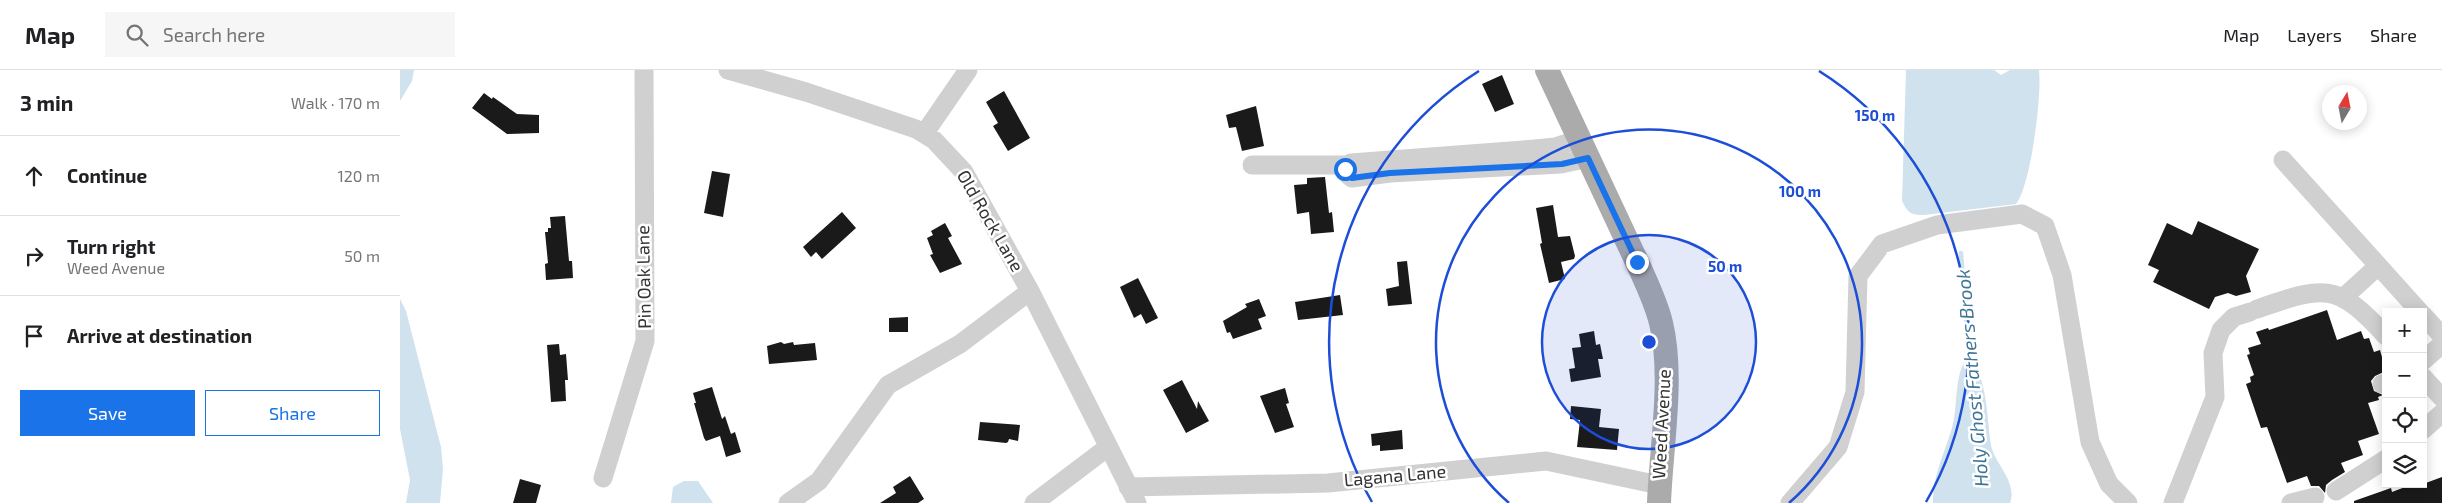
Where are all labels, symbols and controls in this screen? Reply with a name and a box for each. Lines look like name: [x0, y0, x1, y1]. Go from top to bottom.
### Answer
search box: [105, 12, 455, 57]
text: Map: [25, 20, 75, 49]
icon: search: [123, 21, 151, 49]
text: Search here: [163, 23, 265, 46]
text: Map: [2223, 24, 2259, 46]
text: Layers: [2287, 24, 2342, 46]
text: Share: [2370, 24, 2417, 46]
north arrow: [2322, 85, 2367, 130]
text: 3 min: [20, 90, 73, 115]
text: Walk · 170 m: [291, 93, 380, 112]
text: 150 m: [1855, 106, 1895, 124]
route start: [1334, 158, 1357, 181]
icon: ahead: [20, 162, 48, 190]
text: Continue: [67, 164, 147, 187]
text: 120 m: [337, 166, 380, 185]
street label: Old Rock Lane: [953, 166, 1029, 275]
text: 100 m: [1779, 182, 1821, 200]
street label: Pin Oak Lane: [631, 225, 655, 329]
text: Turn right: [67, 235, 155, 258]
icon: right: [20, 242, 48, 270]
text: 50 m: [344, 246, 380, 265]
route end: [1626, 251, 1649, 274]
text: 50 m: [1708, 257, 1742, 275]
text: Weed Avenue: [67, 258, 165, 277]
water label: Holy Ghost Fathers Brook: [1951, 268, 1993, 488]
map controls: [2382, 308, 2427, 488]
button: +: [2382, 308, 2427, 353]
icon: arrive: [20, 322, 48, 350]
text: Arrive at destination: [67, 324, 252, 347]
centre of rings: [1640, 333, 1658, 351]
button: −: [2382, 353, 2427, 398]
street label: Weed Avenue: [1647, 368, 1675, 480]
button: Save: [20, 390, 195, 436]
button: Share: [205, 390, 380, 436]
button: locate: [2382, 398, 2427, 443]
button: layers: [2382, 443, 2427, 488]
street label: Lagana Lane: [1343, 460, 1447, 490]

